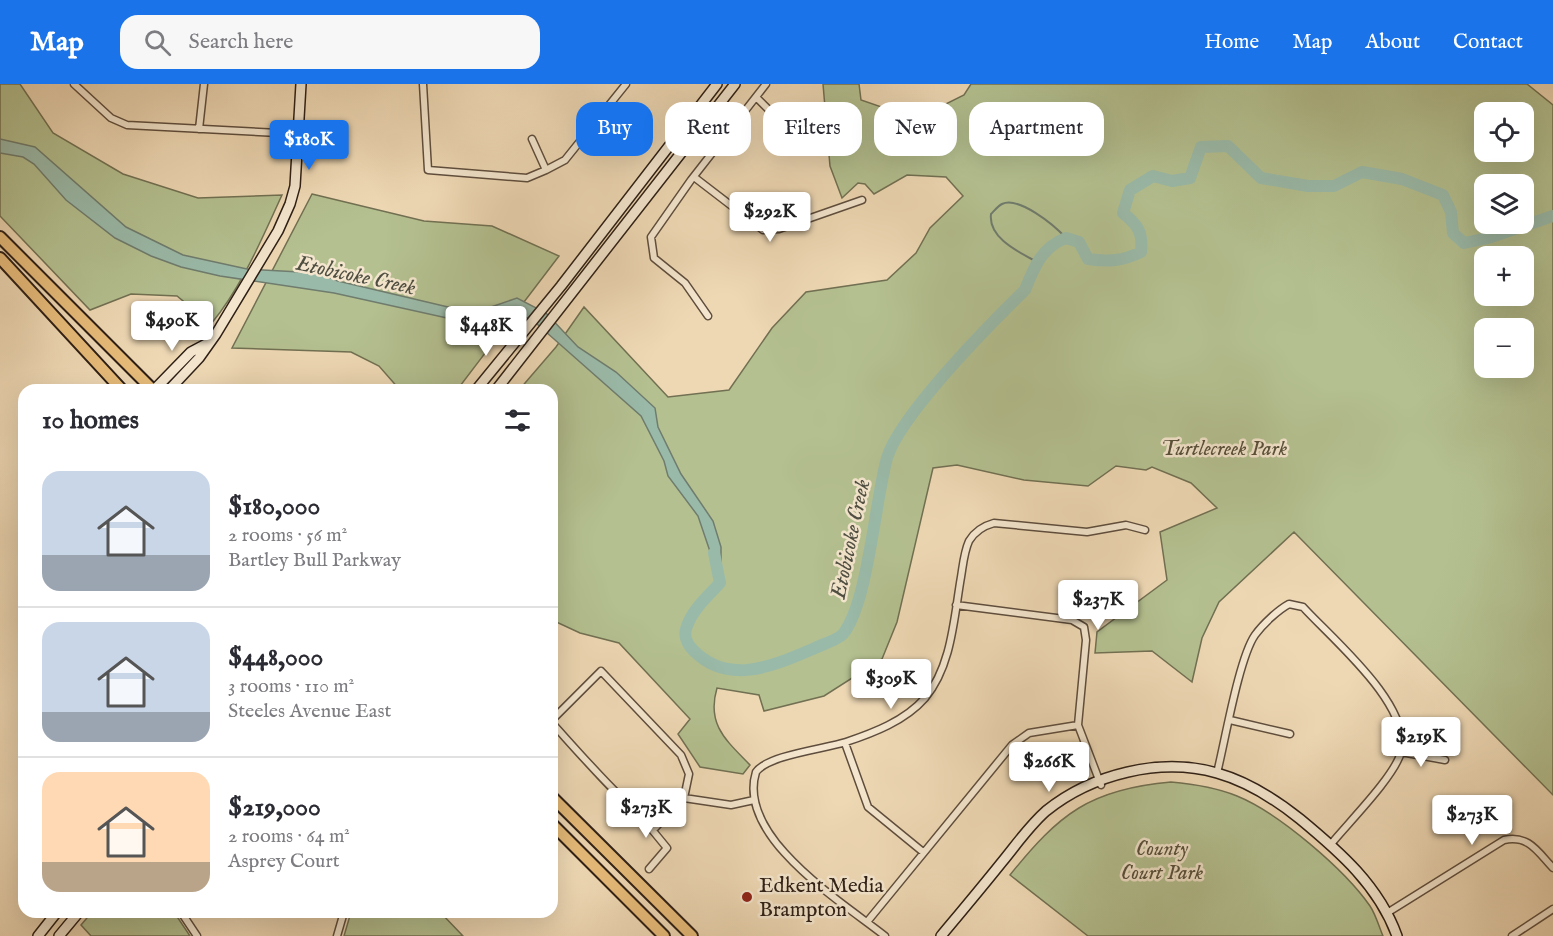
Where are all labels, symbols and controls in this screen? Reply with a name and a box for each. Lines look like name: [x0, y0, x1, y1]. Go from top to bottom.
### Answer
search box: [120, 15, 540, 69]
text: Map: [30, 25, 84, 60]
icon: search: [141, 26, 174, 59]
text: Search here: [189, 28, 293, 56]
text: Home: [1204, 29, 1259, 56]
text: Map: [1292, 29, 1332, 56]
text: About: [1365, 29, 1420, 56]
text: Contact: [1453, 29, 1523, 56]
chip: Buy: [576, 102, 653, 156]
chip: Rent: [665, 102, 751, 156]
chip: Filters: [763, 102, 862, 156]
chip: New: [874, 102, 957, 156]
chip: Apartment: [969, 102, 1104, 156]
map controls: [1474, 102, 1534, 378]
button: locate: [1474, 102, 1534, 162]
pin: $180K: [267, 120, 351, 171]
text: $180K: [284, 127, 334, 152]
button: layers: [1474, 174, 1534, 234]
pin: $292K: [728, 192, 812, 243]
text: $292K: [743, 199, 797, 224]
button: +: [1474, 246, 1534, 306]
water label: Etobicoke Creek: [292, 249, 418, 302]
pin: $490K: [130, 301, 214, 352]
pin: $448K: [444, 306, 528, 357]
text: $490K: [145, 308, 199, 333]
text: $448K: [460, 313, 513, 338]
button: −: [1474, 318, 1534, 378]
text: 10 homes: [42, 404, 139, 437]
icon: filters: [501, 404, 534, 437]
park label: Turtlecreek Park: [1161, 436, 1288, 463]
water label: Etobicoke Creek: [824, 477, 877, 603]
text: $180,000: [228, 490, 320, 523]
icon: home: [90, 495, 162, 567]
text: 2 rooms · 56 m²: [228, 523, 347, 548]
text: Bartley Bull Parkway: [228, 548, 401, 573]
pin: $237K: [1056, 580, 1140, 631]
text: $237K: [1072, 587, 1124, 612]
text: $448,000: [228, 641, 323, 674]
icon: home: [90, 646, 162, 718]
pin: $309K: [849, 659, 933, 710]
text: $309K: [865, 666, 917, 691]
text: 3 rooms · 110 m²: [228, 674, 354, 699]
text: Steeles Avenue East: [228, 699, 391, 724]
pin: $219K: [1379, 717, 1463, 768]
text: $219K: [1395, 724, 1447, 749]
pin: $266K: [1007, 742, 1091, 793]
text: $266K: [1023, 749, 1075, 774]
pin: $273K: [604, 788, 688, 839]
text: $219,000: [228, 791, 321, 824]
text: $273K: [620, 795, 672, 820]
pin: $273K: [1430, 795, 1514, 846]
icon: home: [90, 796, 162, 868]
text: $273K: [1446, 802, 1498, 827]
text: 2 rooms · 64 m²: [228, 824, 350, 849]
park label: County Court Park: [1121, 836, 1204, 887]
text: Asprey Court: [228, 849, 340, 874]
place label: Edkent Media Brampton: [759, 873, 884, 924]
marker: Edkent Media Brampton: [740, 890, 754, 904]

